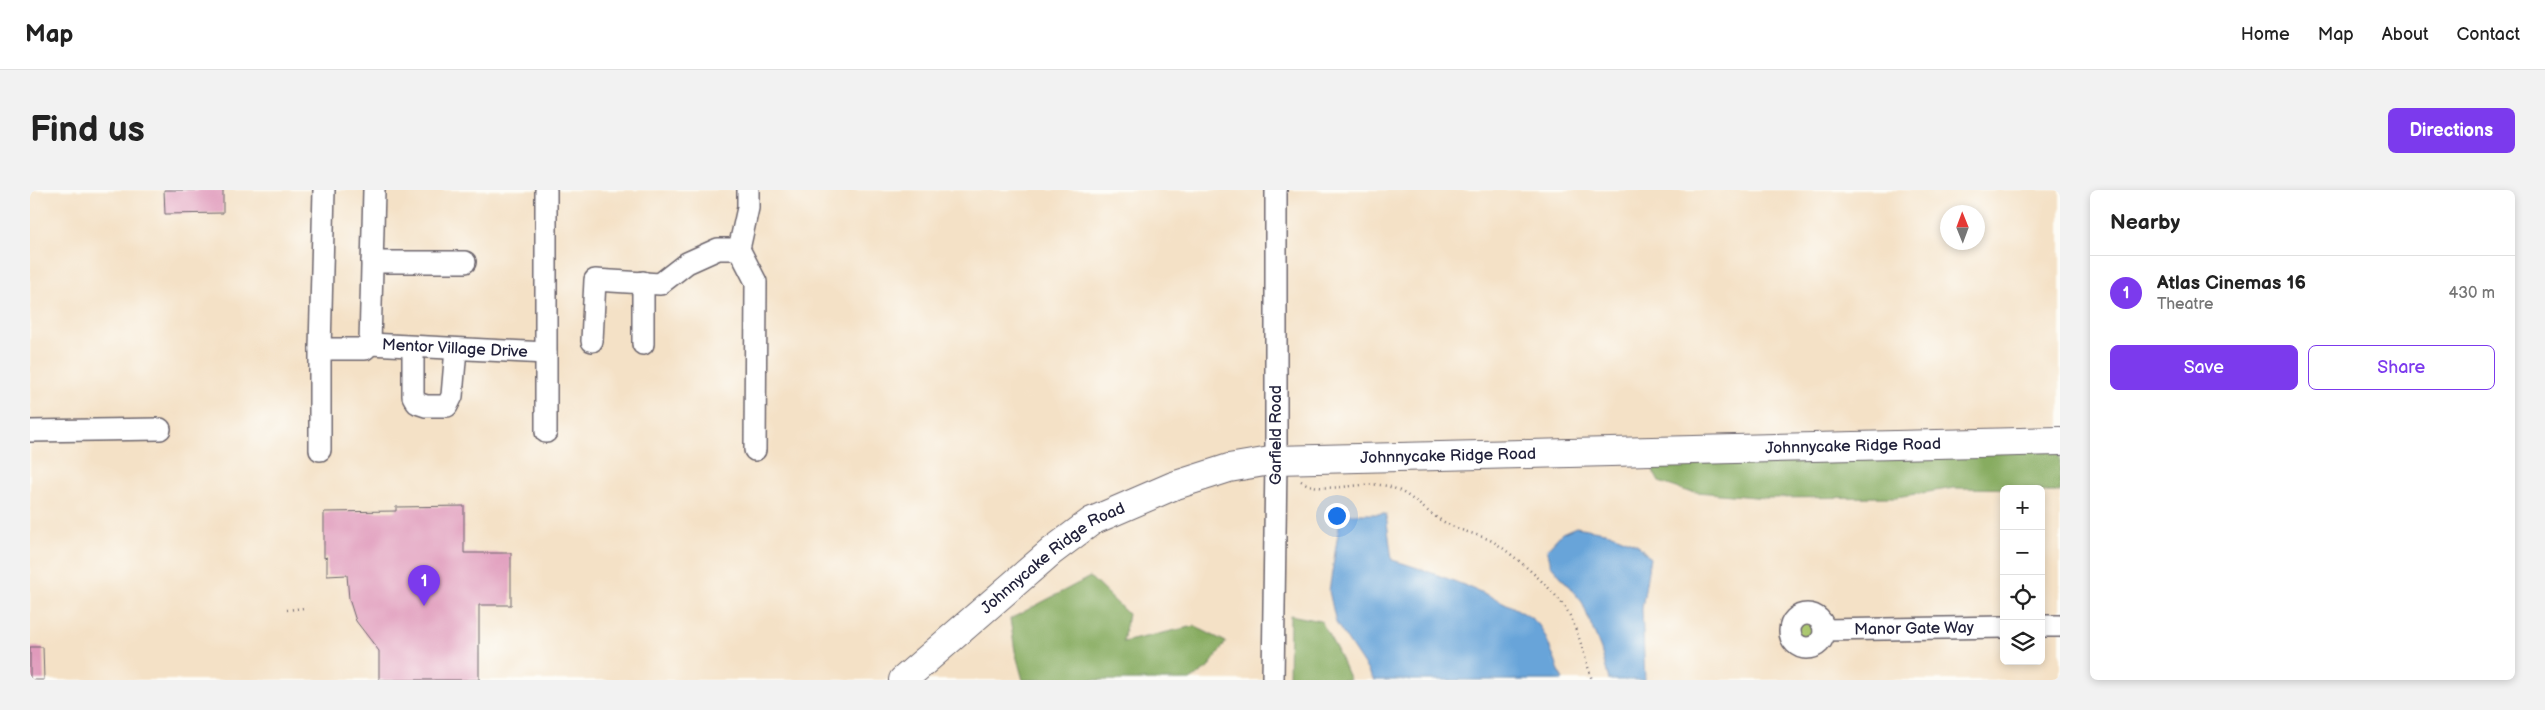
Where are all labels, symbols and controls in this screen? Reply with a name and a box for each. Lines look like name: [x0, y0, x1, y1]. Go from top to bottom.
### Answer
text: Map: [25, 20, 73, 49]
text: Home: [2241, 24, 2290, 45]
text: Map: [2318, 24, 2354, 45]
text: About: [2382, 24, 2429, 45]
text: Contact: [2457, 24, 2520, 45]
button: Directions: [2388, 108, 2515, 153]
text: Find us: [30, 109, 145, 152]
north arrow: [1940, 205, 1985, 250]
text: Nearby: [2110, 210, 2180, 235]
text: Atlas Cinemas 16: [2157, 272, 2306, 295]
text: 1: [2123, 284, 2129, 303]
text: 430 m: [2448, 284, 2495, 303]
text: Theatre: [2157, 295, 2213, 314]
street label: Mentor Village Drive: [381, 335, 529, 362]
button: Save: [2110, 345, 2298, 390]
button: Share: [2308, 345, 2495, 390]
street label: Garfield Road: [1266, 385, 1286, 485]
street label: Johnnycake Ridge Road: [1765, 434, 1941, 458]
street label: Johnnycake Ridge Road: [1360, 444, 1536, 467]
map controls: [2000, 485, 2045, 665]
button: +: [2000, 485, 2045, 530]
street label: Johnnycake Ridge Road: [977, 498, 1128, 618]
your location: [1324, 503, 1350, 529]
button: −: [2000, 530, 2045, 575]
pin: 1: [408, 565, 440, 606]
button: locate: [2000, 575, 2045, 620]
street label: Manor Gate Way: [1854, 618, 1975, 639]
button: layers: [2000, 620, 2045, 665]

